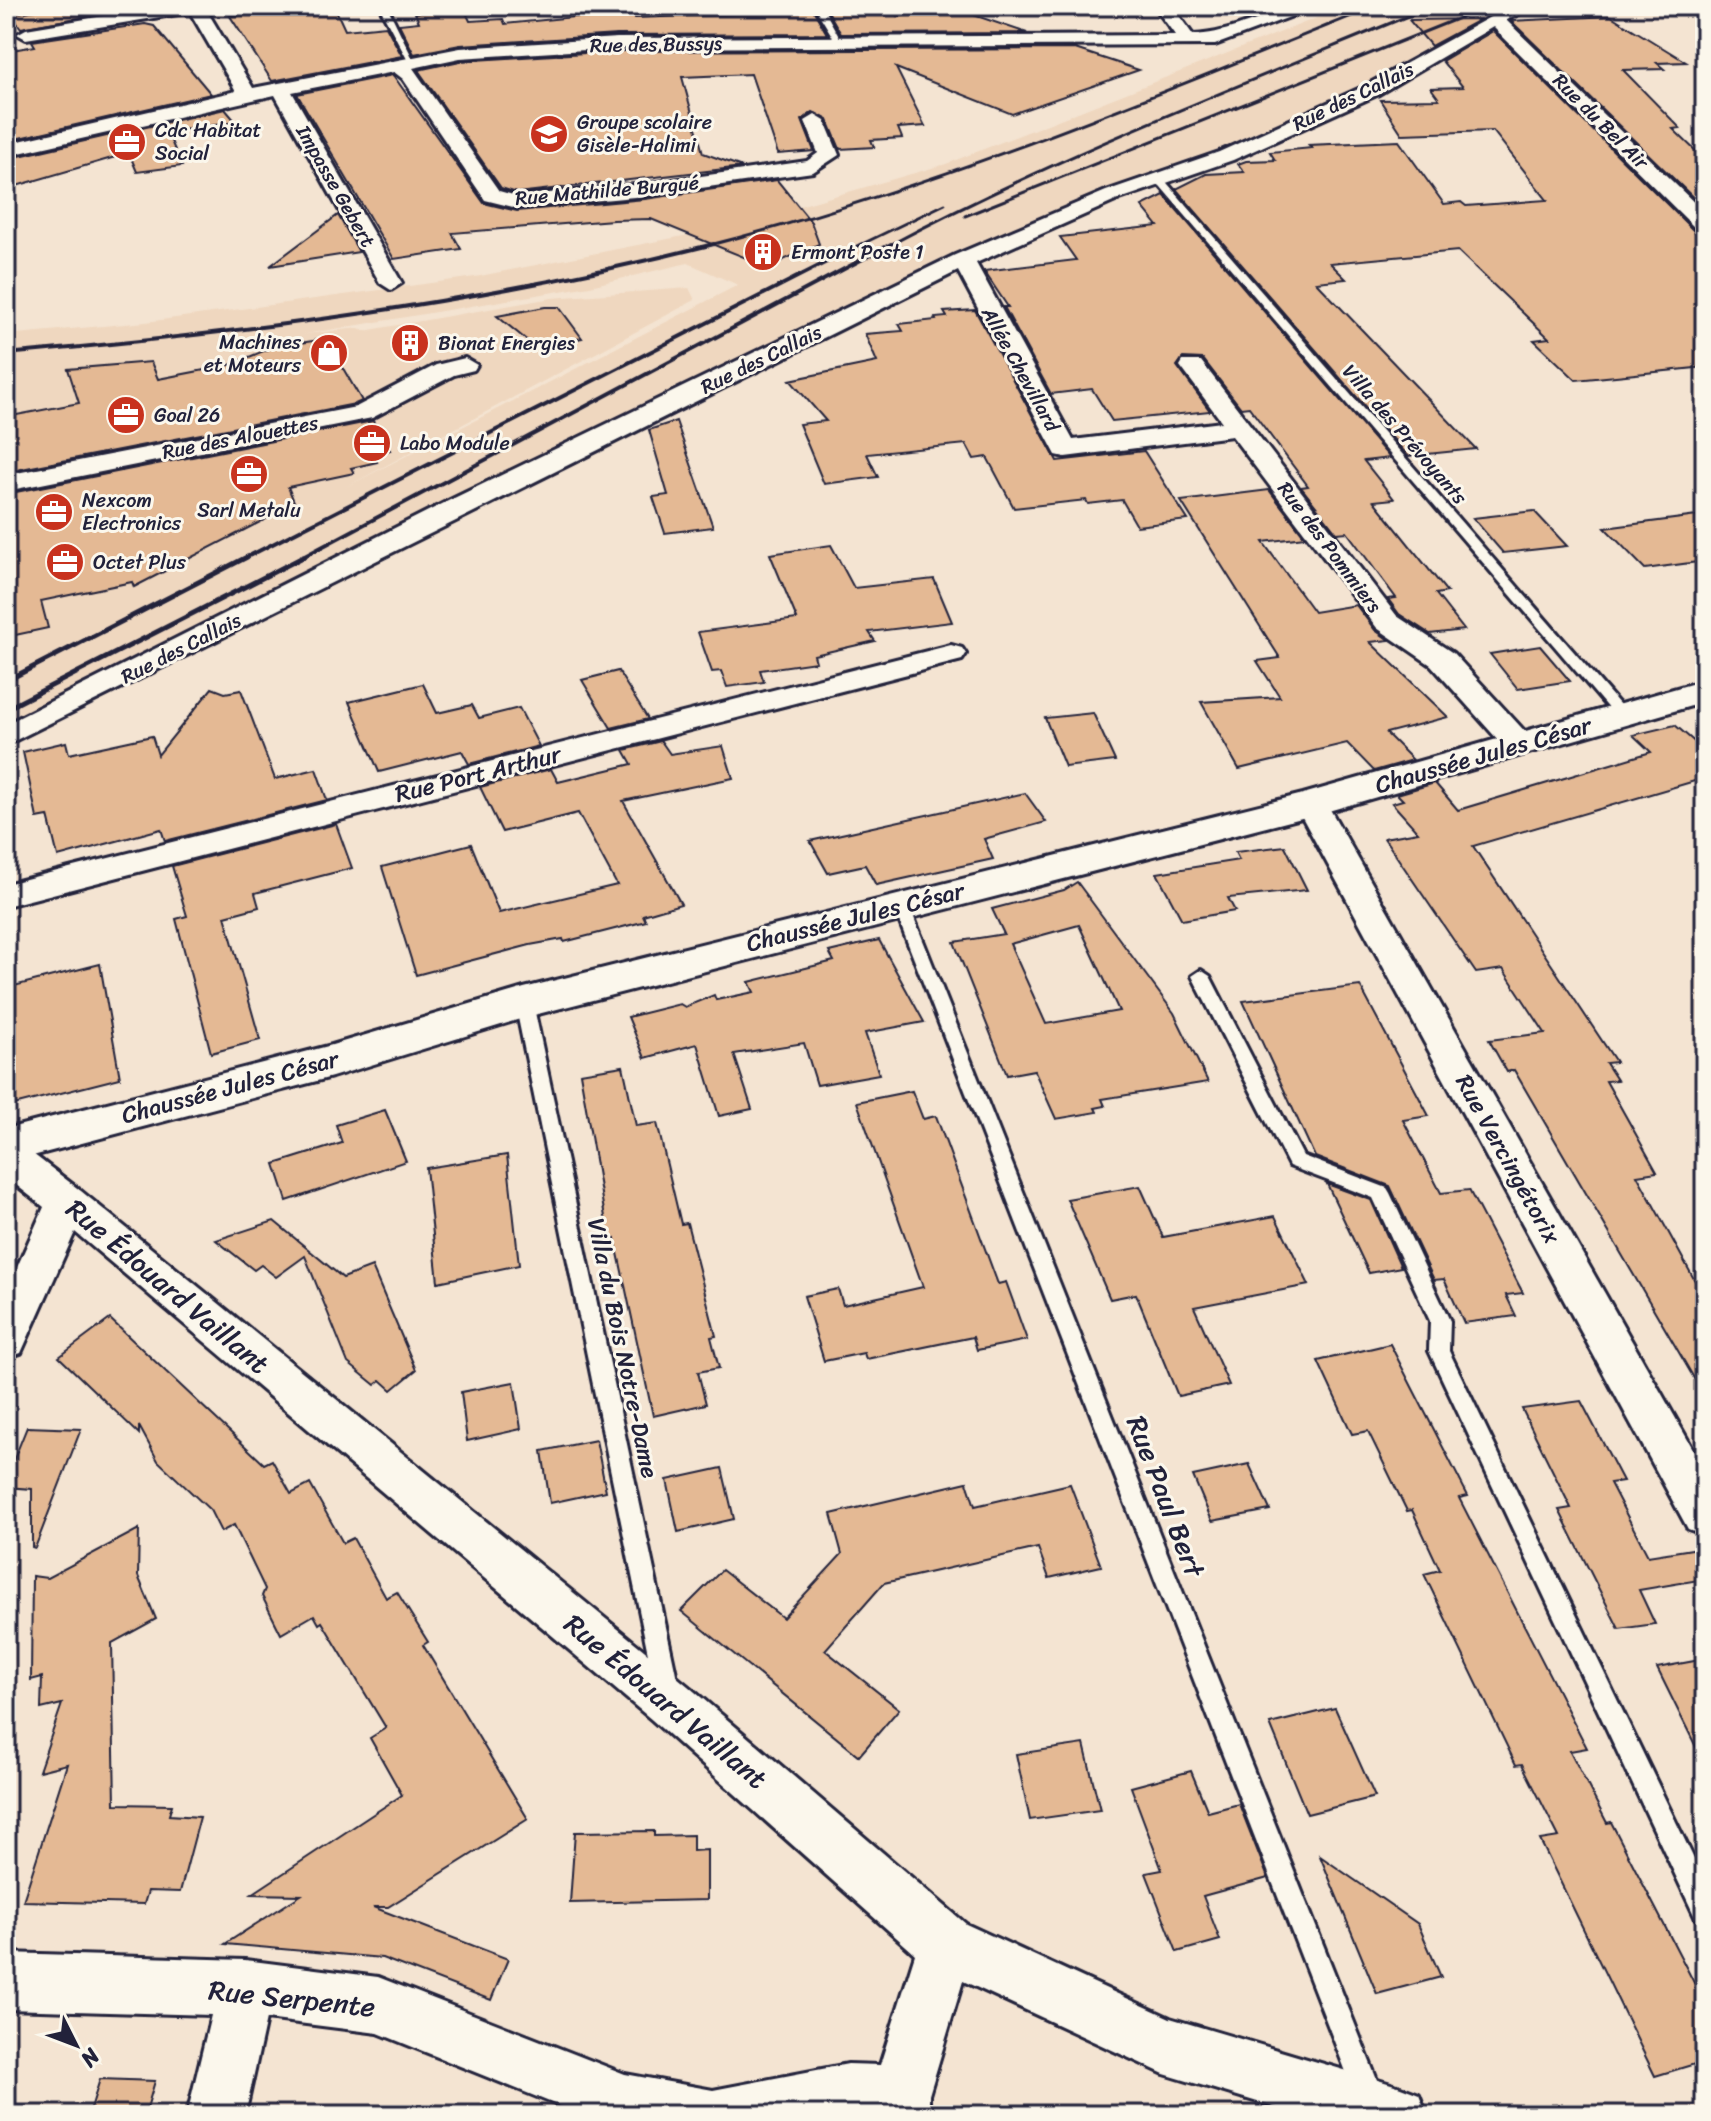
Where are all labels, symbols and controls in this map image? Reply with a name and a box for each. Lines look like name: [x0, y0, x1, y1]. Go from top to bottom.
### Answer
street label: Rue des Bussys: [590, 26, 723, 63]
street label: Rue des Callais: [1286, 52, 1421, 141]
street label: Rue du Bel Air: [1544, 65, 1658, 179]
place label: Groupe scolaire Gisèle-Halimi: [577, 105, 712, 163]
place label: Cdc Habitat Social: [155, 113, 261, 171]
school or university icon: Groupe scolaire Gisèle-Halimi: [528, 113, 570, 155]
street label: Impasse Gebert: [286, 117, 385, 254]
office icon: Cdc Habitat Social: [106, 121, 148, 163]
street label: Rue Mathilde Burgué: [514, 165, 701, 216]
building icon: Ermont Poste 1: [742, 231, 784, 273]
place label: Ermont Poste 1: [791, 235, 924, 270]
street label: Allée Chevillard: [971, 299, 1070, 440]
street label: Rue des Callais: [694, 315, 829, 404]
building icon: Bionat Energies: [389, 322, 431, 364]
place label: Machines et Moteurs: [204, 325, 302, 383]
place label: Bionat Energies: [438, 326, 576, 361]
shop icon: Machines et Moteurs: [308, 332, 350, 374]
street label: Villa des Prévoyants: [1333, 356, 1476, 513]
office icon: Goal 26: [105, 394, 147, 436]
place label: Goal 26: [154, 398, 220, 433]
street label: Rue des Alouettes: [159, 405, 322, 470]
office icon: Labo Module: [351, 422, 393, 464]
place label: Labo Module: [400, 426, 510, 461]
office icon: Sarl Metalu: [228, 453, 270, 495]
street label: Rue des Pommiers: [1268, 474, 1391, 621]
place label: Nexcom Electronics: [82, 483, 182, 541]
office icon: Nexcom Electronics: [33, 491, 75, 533]
place label: Sarl Metalu: [197, 493, 301, 528]
office icon: Octet Plus: [44, 541, 86, 583]
place label: Octet Plus: [93, 545, 187, 580]
street label: Rue des Callais: [115, 603, 249, 694]
street label: Chaussée Jules César: [1370, 703, 1598, 806]
street label: Rue Port Arthur: [390, 733, 567, 815]
street label: Chaussée Jules César: [742, 869, 970, 964]
street label: Chaussée Jules César: [117, 1037, 345, 1136]
street label: Rue Vercingétorix: [1444, 1066, 1573, 1253]
street label: Rue Édouard Vaillant: [55, 1186, 281, 1387]
street label: Villa du Bois Notre-Dame: [575, 1214, 671, 1482]
street label: Rue Paul Bert: [1112, 1408, 1219, 1586]
street label: Rue Édouard Vaillant: [553, 1601, 779, 1802]
street label: Rue Serpente: [206, 1965, 378, 2032]
north arrow: [36, 2005, 116, 2085]
text: N: [70, 2039, 111, 2077]

